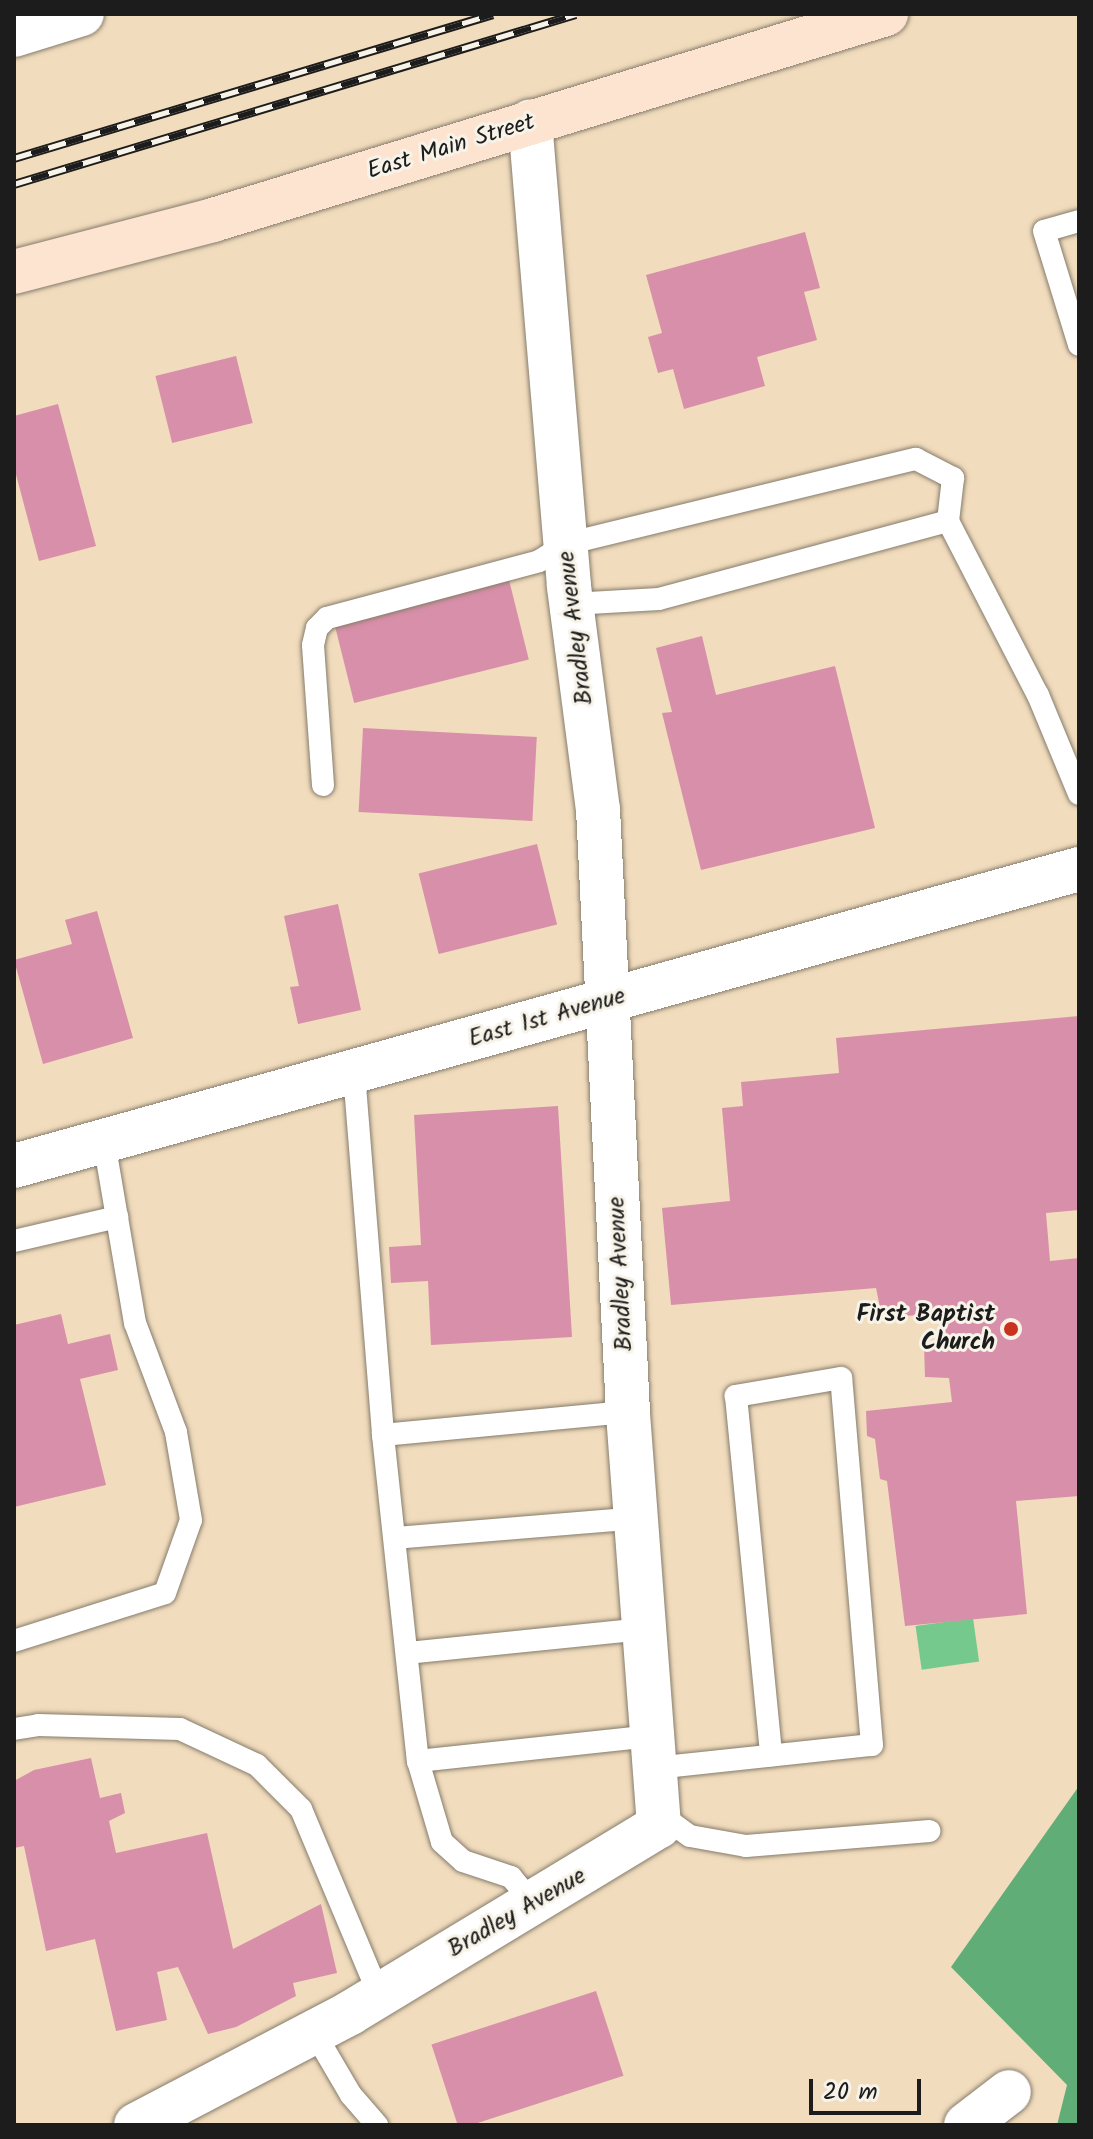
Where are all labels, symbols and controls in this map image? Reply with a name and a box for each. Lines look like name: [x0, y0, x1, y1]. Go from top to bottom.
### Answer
street label: East Main Street: [364, 108, 538, 186]
street label: Bradley Avenue: [552, 549, 600, 707]
street label: East 1st Avenue: [465, 982, 629, 1054]
street label: Bradley Avenue: [603, 1196, 639, 1352]
place label: First Baptist Church: [857, 1301, 995, 1357]
marker: First Baptist Church: [1002, 1320, 1020, 1338]
street label: Bradley Avenue: [443, 1862, 591, 1964]
scale bar: [813, 2063, 925, 2113]
text: 20 m: [823, 2073, 878, 2112]

